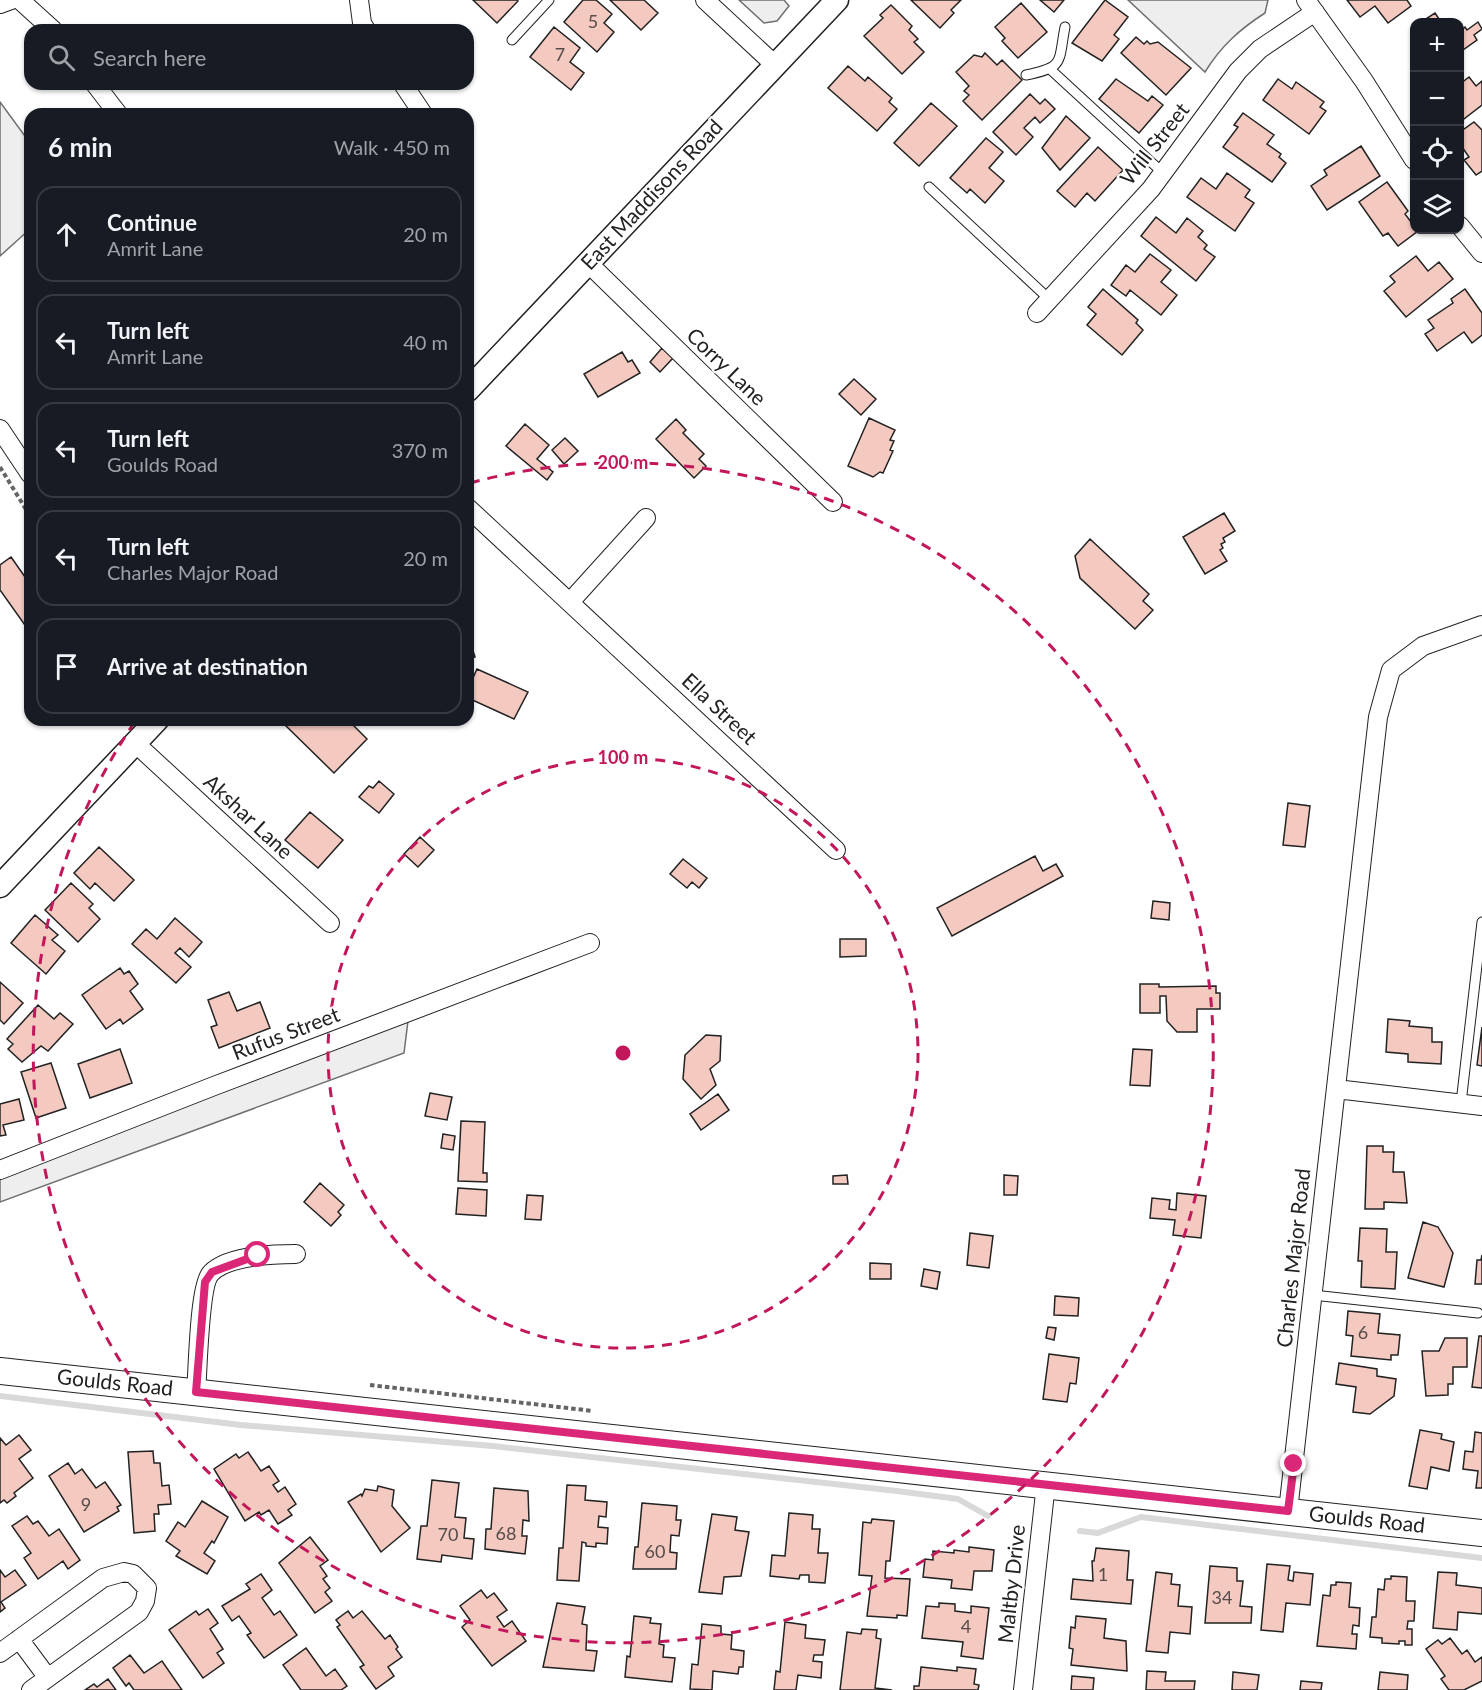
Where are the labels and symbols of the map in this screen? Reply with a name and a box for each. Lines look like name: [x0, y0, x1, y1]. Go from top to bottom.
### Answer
house number: 5: [588, 10, 598, 32]
house number: 7: [555, 43, 565, 65]
street label: Will Street: [1114, 97, 1194, 189]
street label: East Maddisons Road: [575, 114, 727, 274]
street label: Corry Lane: [682, 322, 772, 410]
text: 200 m: [598, 451, 648, 473]
street label: Ella Street: [677, 667, 763, 749]
text: 100 m: [598, 746, 648, 768]
street label: Akshar Lane: [199, 768, 299, 863]
street label: Rufus Street: [228, 1000, 343, 1065]
centre of rings: [613, 1043, 633, 1063]
street label: Charles Major Road: [1271, 1167, 1314, 1349]
route start: [244, 1241, 270, 1267]
house number: 6: [1358, 1321, 1368, 1343]
street label: Goulds Road: [56, 1363, 174, 1400]
route end: [1280, 1450, 1306, 1476]
house number: 9: [81, 1493, 91, 1515]
street label: Goulds Road: [1308, 1500, 1426, 1537]
house number: 68: [496, 1522, 516, 1544]
house number: 70: [438, 1523, 458, 1545]
street label: Maltby Drive: [992, 1523, 1029, 1644]
house number: 60: [645, 1540, 665, 1562]
house number: 1: [1098, 1563, 1108, 1585]
house number: 34: [1212, 1586, 1232, 1608]
house number: 4: [961, 1615, 971, 1637]

